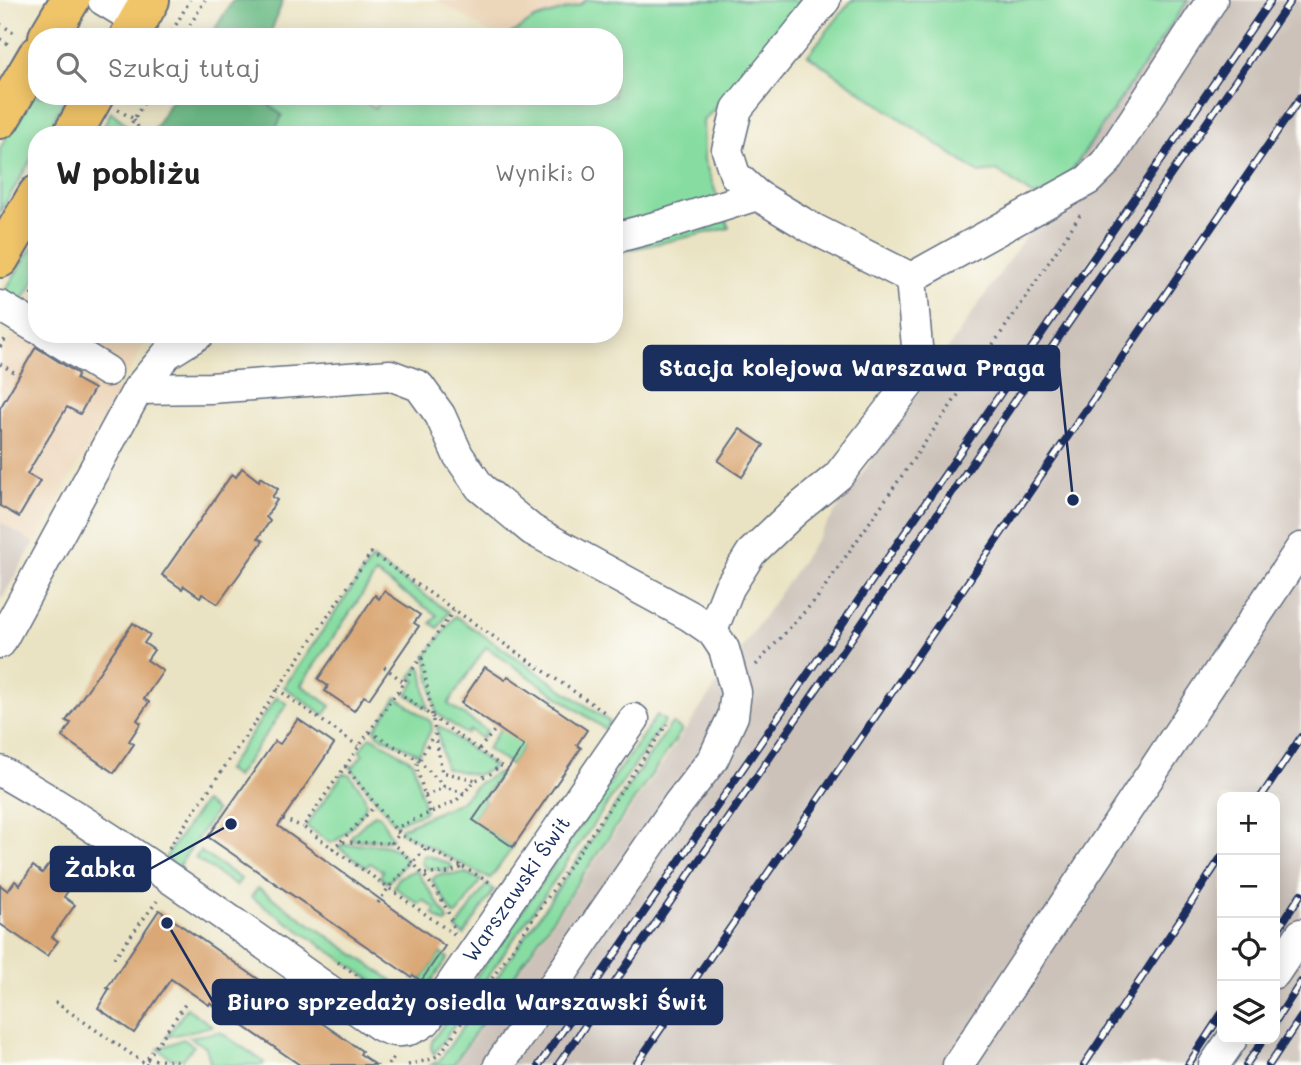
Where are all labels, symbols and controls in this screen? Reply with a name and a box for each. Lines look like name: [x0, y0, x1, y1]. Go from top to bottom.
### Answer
search box: [28, 28, 623, 105]
icon: search: [52, 48, 90, 86]
text: Szukaj tutaj: [108, 50, 260, 84]
text: W pobliżu: [56, 152, 201, 192]
text: Wyniki: 0: [495, 157, 595, 187]
callout: Stacja kolejowa Warszawa Praga: [644, 346, 1059, 390]
text: Stacja kolejowa Warszawa Praga: [659, 352, 1045, 382]
map controls: [1217, 792, 1280, 1044]
button: +: [1217, 792, 1280, 855]
street label: Warszawski Świt: [456, 810, 575, 967]
callout: Żabka: [51, 847, 150, 891]
text: Żabka: [64, 853, 136, 883]
button: −: [1217, 855, 1280, 918]
button: locate: [1217, 918, 1280, 981]
callout: Biuro sprzedaży osiedla Warszawski Świt: [213, 980, 722, 1024]
button: layers: [1217, 981, 1280, 1044]
text: Biuro sprzedaży osiedla Warszawski Świt: [227, 986, 707, 1016]

